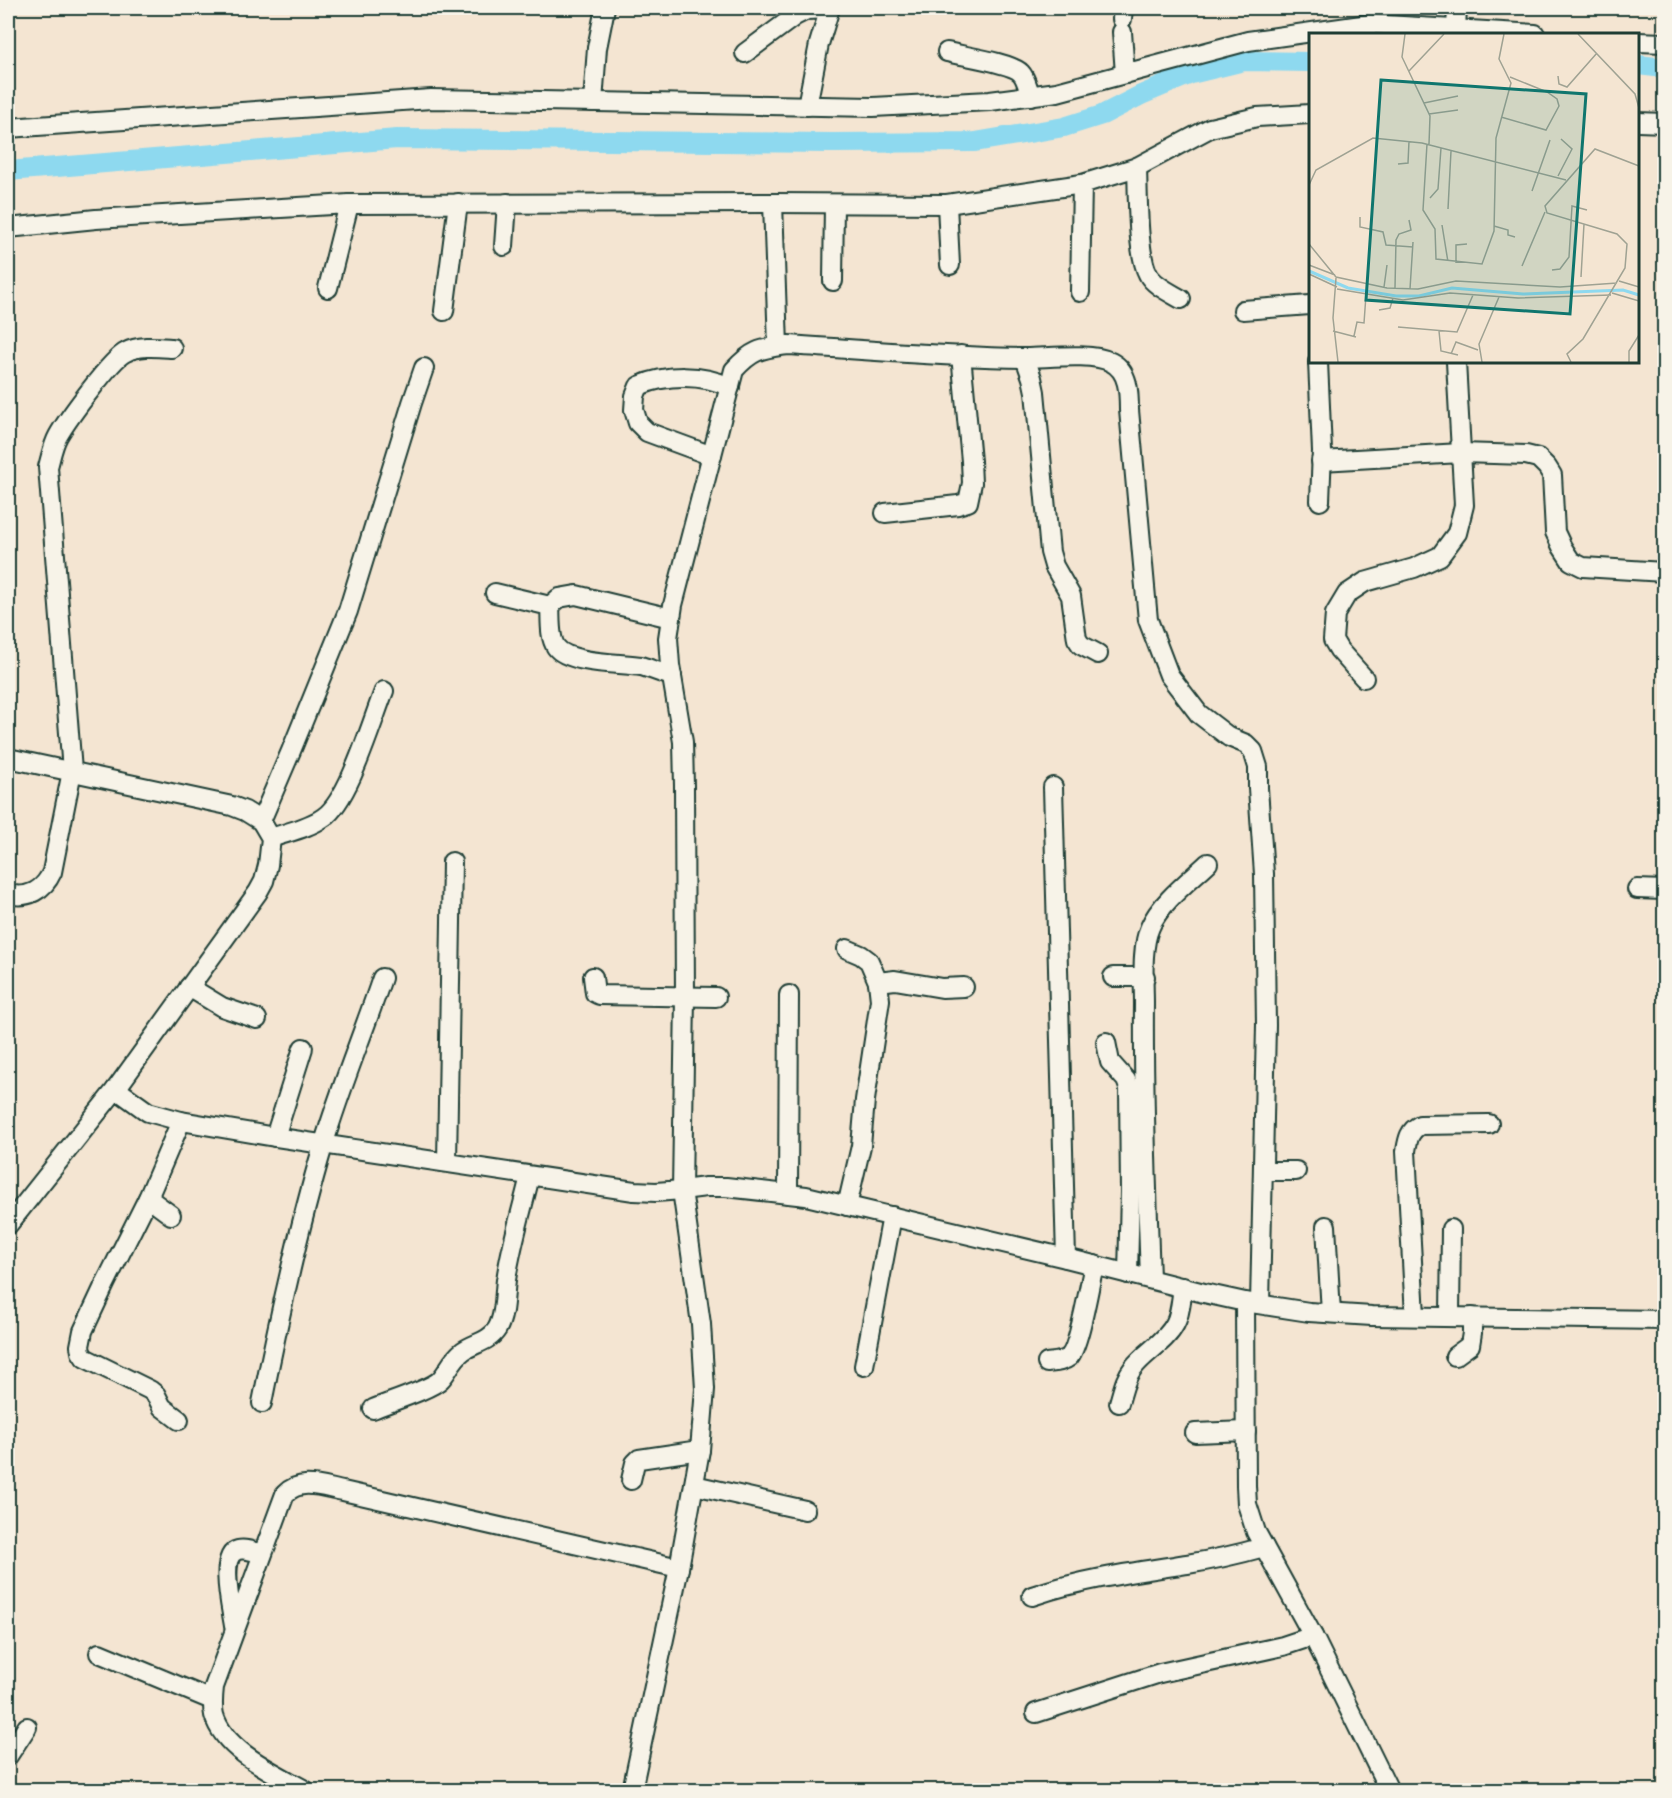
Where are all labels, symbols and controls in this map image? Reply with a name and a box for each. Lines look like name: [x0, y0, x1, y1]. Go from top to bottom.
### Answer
inset map: [1309, 33, 1639, 363]

